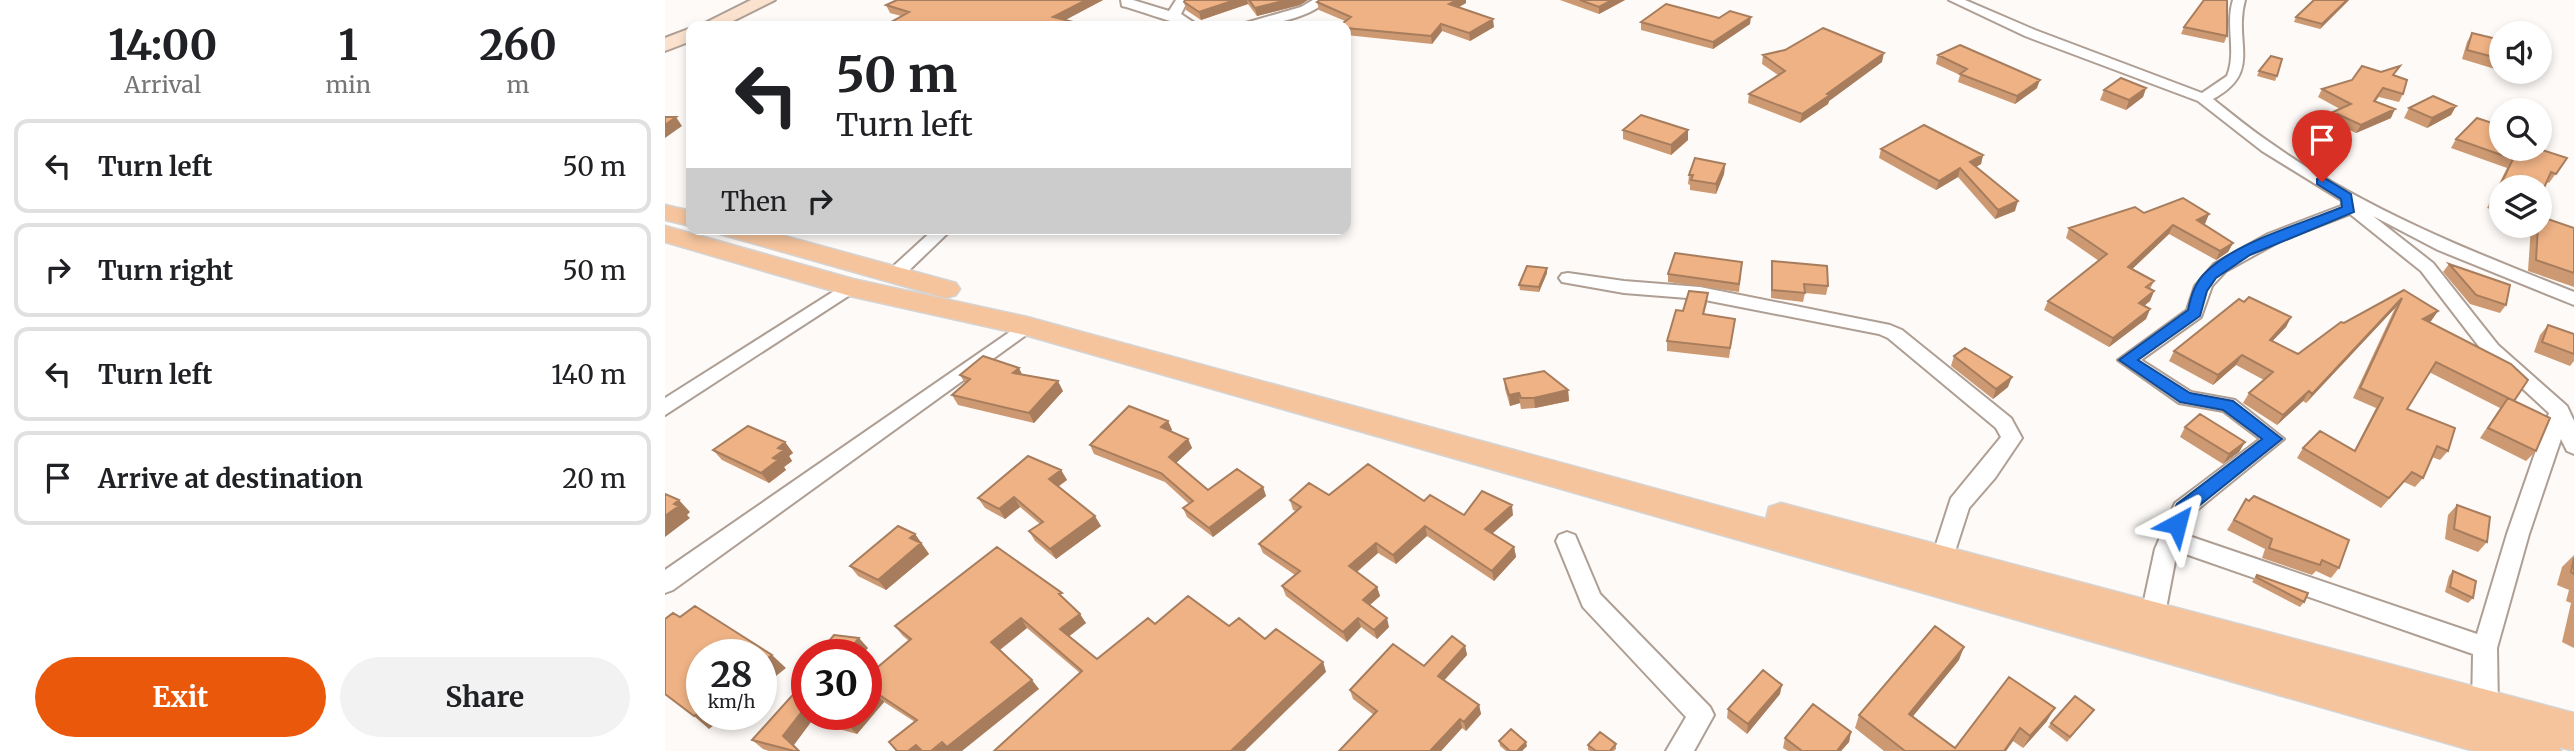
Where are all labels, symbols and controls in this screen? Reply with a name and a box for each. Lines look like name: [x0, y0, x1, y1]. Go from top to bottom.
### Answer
text: 14:00: [108, 19, 217, 71]
text: 1: [339, 19, 358, 71]
text: 260: [479, 19, 557, 71]
map controls: [2489, 21, 2552, 238]
button: sound: [2489, 21, 2552, 84]
text: 50 m: [836, 44, 957, 105]
icon: left: [721, 49, 812, 140]
text: Arrival: [124, 70, 201, 99]
text: min: [326, 70, 371, 99]
text: m: [507, 70, 529, 99]
button: search: [2489, 98, 2552, 161]
text: Turn left: [836, 105, 973, 145]
pin: [2292, 110, 2352, 182]
icon: arrive: [2303, 121, 2341, 159]
icon: left: [39, 147, 77, 185]
text: Turn left: [98, 150, 212, 183]
text: 50 m: [562, 150, 626, 183]
button: layers: [2489, 175, 2552, 238]
icon: right: [801, 182, 839, 220]
text: Then: [721, 185, 787, 218]
icon: right: [39, 251, 77, 289]
text: Turn right: [98, 254, 233, 287]
text: 50 m: [562, 254, 626, 287]
icon: left: [39, 355, 77, 393]
text: Turn left: [98, 358, 212, 391]
text: 140 m: [551, 358, 626, 391]
icon: arrive: [39, 459, 77, 497]
text: Arrive at destination: [98, 462, 363, 495]
text: 20 m: [562, 462, 626, 495]
position arrow: [2140, 487, 2214, 561]
speed limit sign: 30: [791, 639, 882, 730]
text: 28: [710, 653, 753, 697]
button: Exit: [35, 657, 326, 737]
button: Share: [340, 657, 630, 737]
text: km/h: [708, 690, 755, 713]

